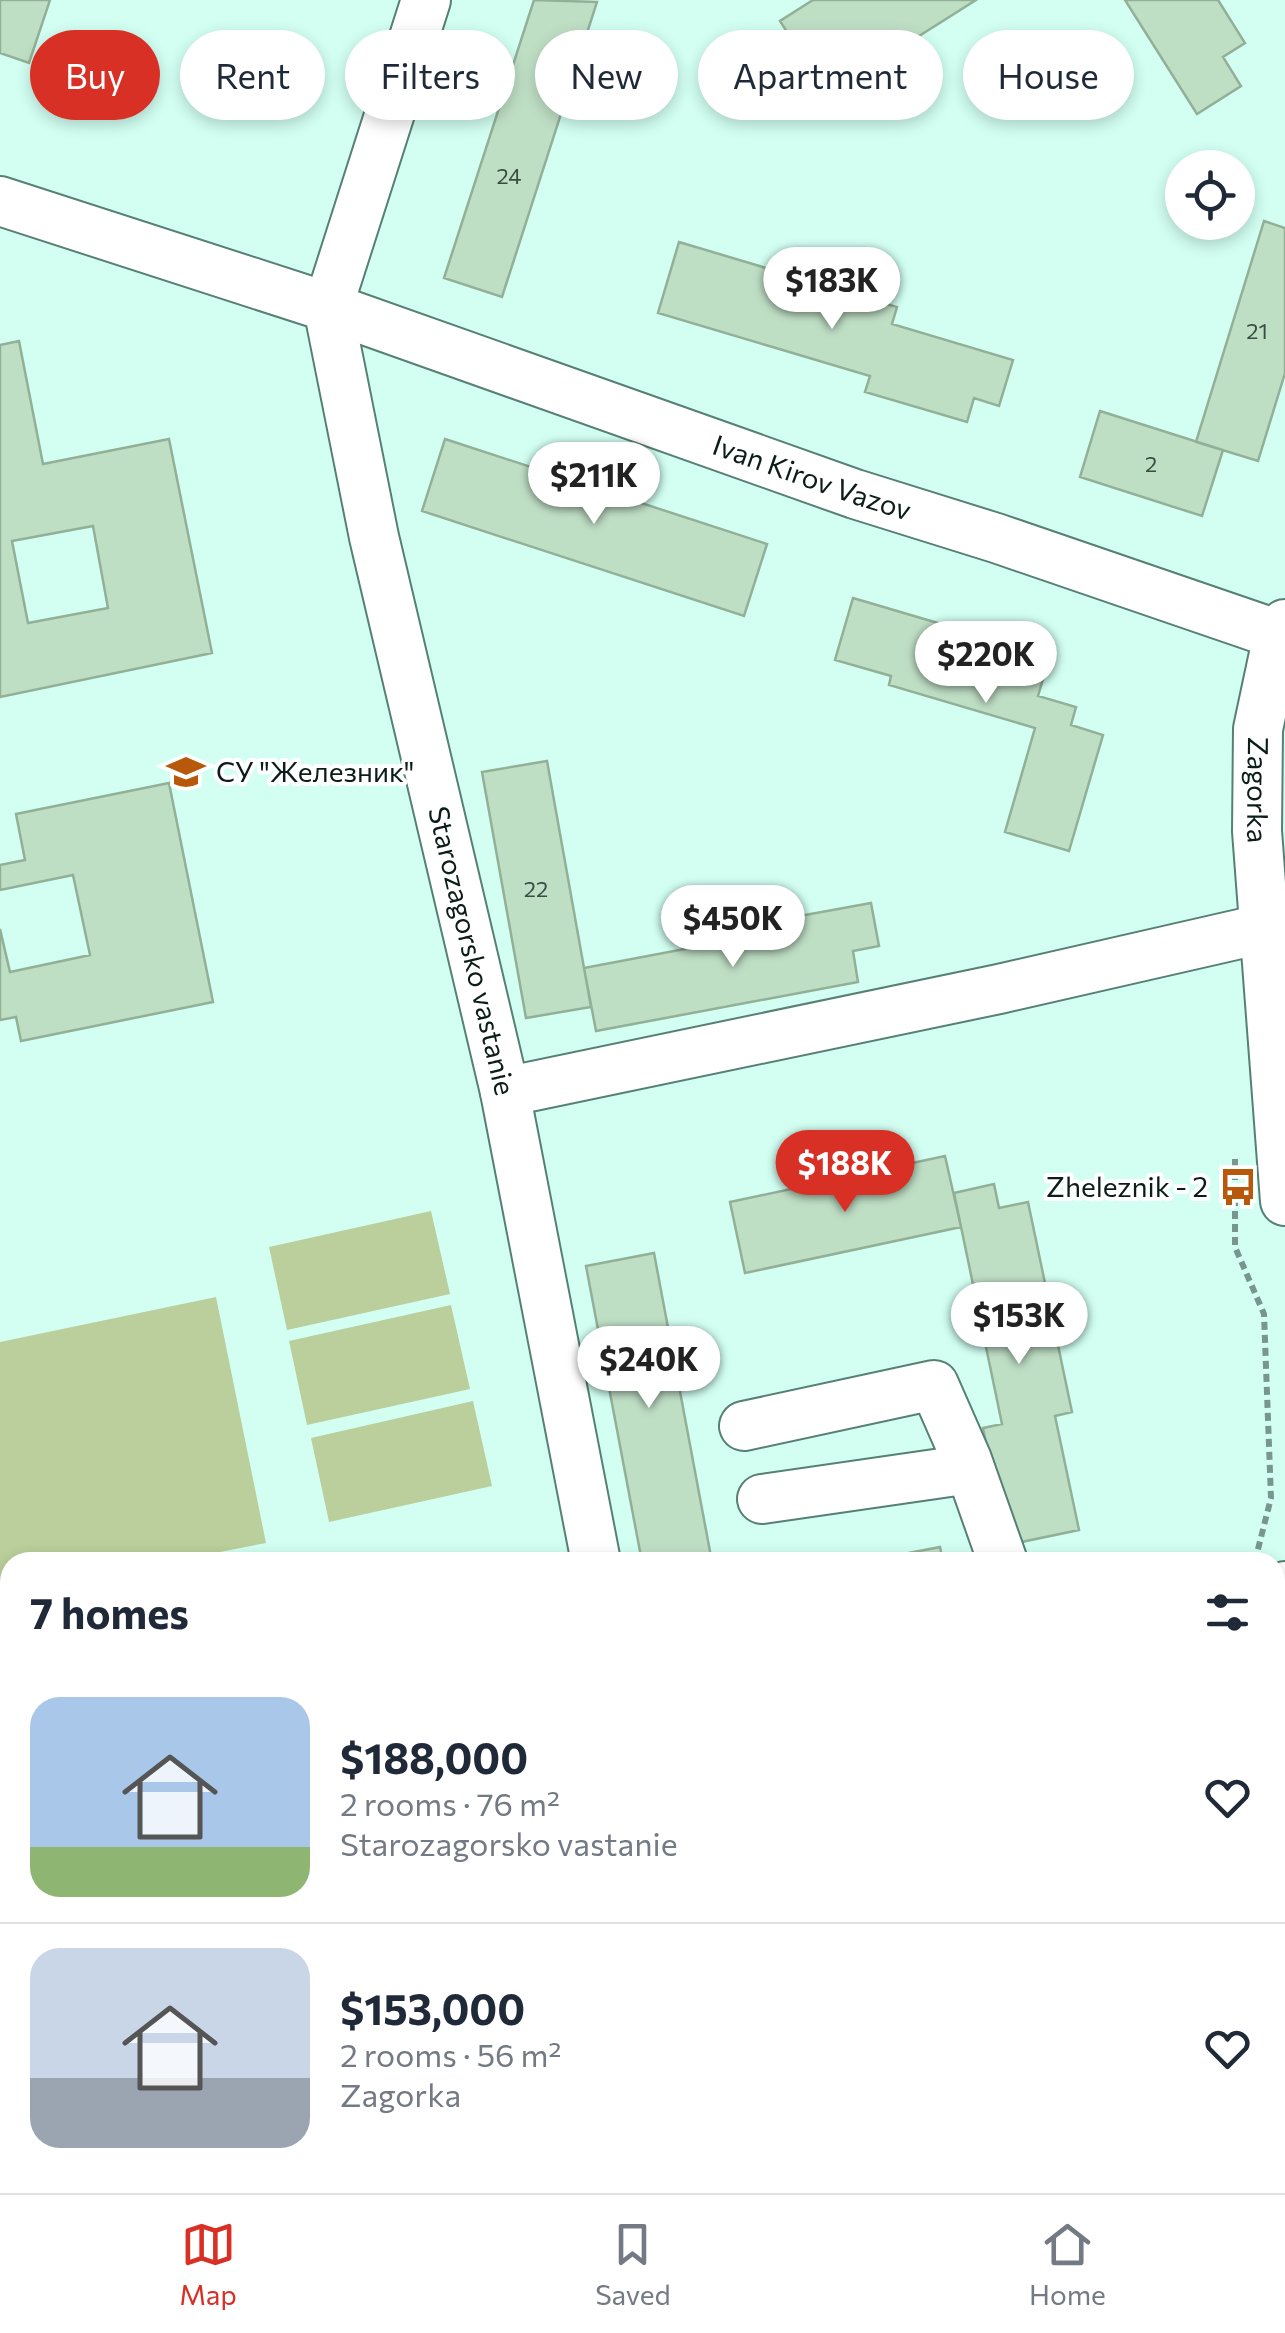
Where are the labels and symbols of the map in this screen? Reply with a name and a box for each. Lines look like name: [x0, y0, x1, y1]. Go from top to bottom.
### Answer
house number: 24: [496, 162, 522, 189]
pin: $183K: [762, 247, 902, 332]
house number: 21: [1246, 317, 1268, 344]
street label: Ivan Kirov Vazov: [709, 427, 916, 527]
pin: $211K: [524, 442, 664, 527]
house number: 2: [1145, 450, 1157, 477]
pin: $220K: [916, 621, 1056, 706]
street label: Zagorka: [1241, 737, 1276, 844]
school or university icon: СУ "Железник": [165, 751, 207, 793]
place label: СУ "Железник": [216, 754, 414, 788]
street label: Starozagorsko vastanie: [422, 803, 523, 1098]
house number: 22: [524, 875, 548, 902]
pin: $450K: [663, 885, 803, 970]
pin: $188K: [775, 1130, 915, 1215]
bus stop icon: Zheleznik - 2: [1217, 1166, 1259, 1208]
place label: Zheleznik - 2: [1046, 1169, 1208, 1203]
pin: $153K: [949, 1282, 1089, 1367]
pin: $240K: [579, 1326, 719, 1411]

